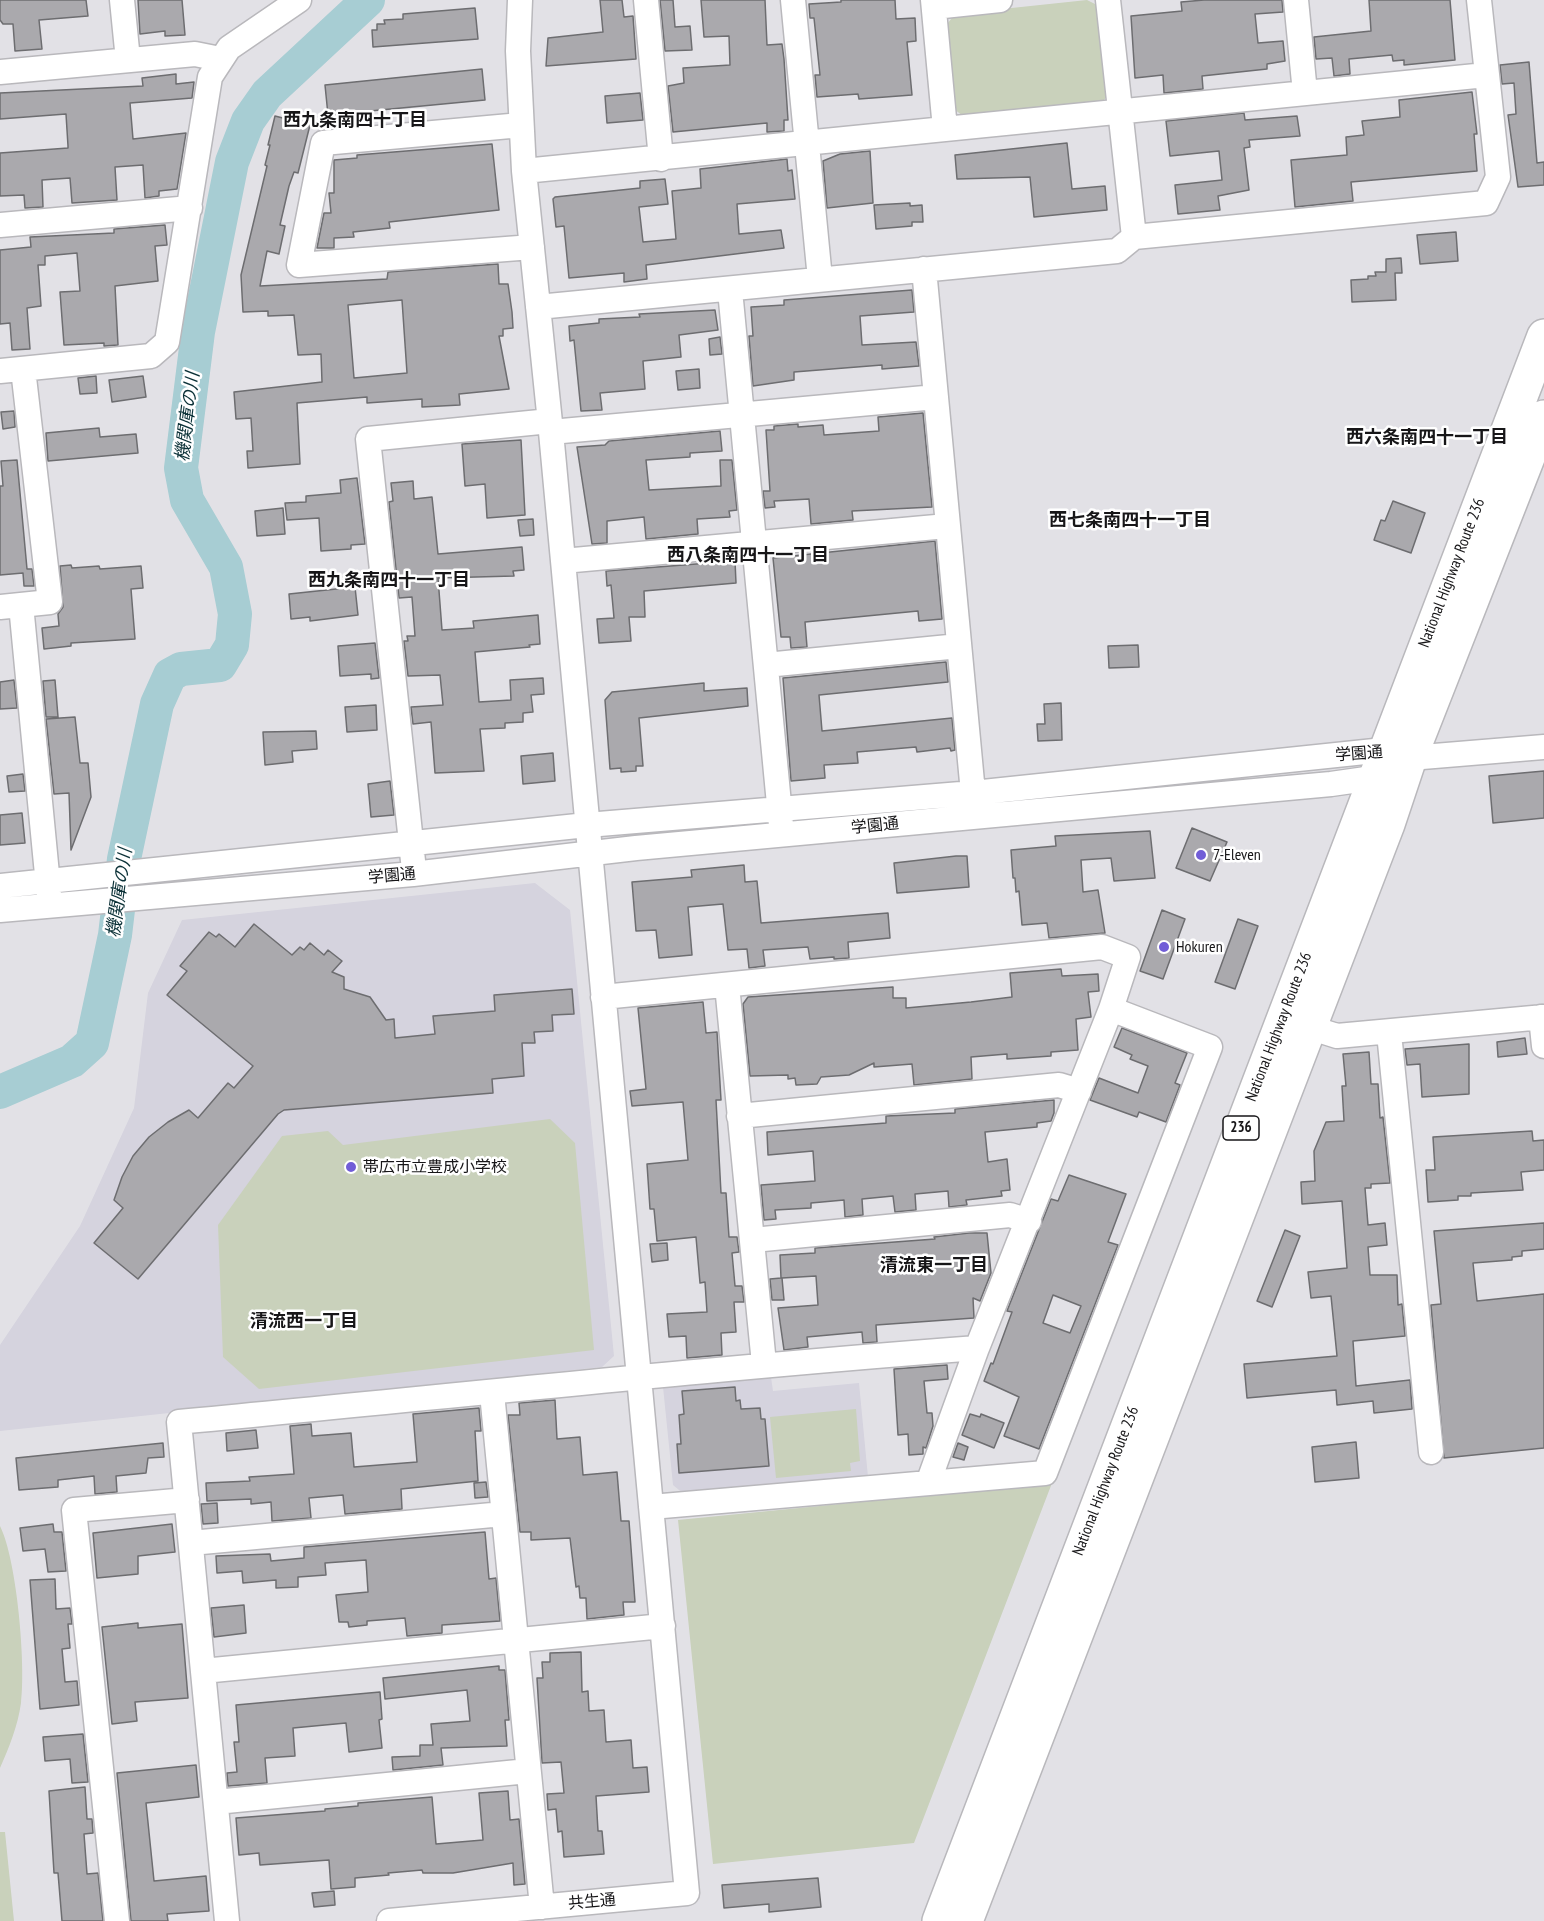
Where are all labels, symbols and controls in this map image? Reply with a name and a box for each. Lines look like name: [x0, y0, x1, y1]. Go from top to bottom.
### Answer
district label: 西九条南四十丁目: [283, 110, 427, 132]
water label: 機関庫の川: [172, 371, 204, 463]
district label: 西六条南四十一丁目: [1346, 427, 1508, 449]
street label: National Highway Route 236: [1415, 496, 1489, 650]
district label: 西七条南四十一丁目: [1049, 510, 1211, 532]
district label: 西八条南四十一丁目: [667, 545, 829, 567]
district label: 西九条南四十一丁目: [308, 570, 470, 592]
street label: 学園通: [1334, 743, 1384, 765]
street label: 学園通: [850, 814, 900, 838]
place label: 7-Eleven: [1213, 845, 1261, 865]
water label: 機関庫の川: [103, 847, 137, 939]
marker: 7-Eleven: [1194, 848, 1208, 862]
street label: 学園通: [367, 864, 417, 888]
place label: Hokuren: [1176, 937, 1223, 957]
marker: Hokuren: [1157, 940, 1171, 954]
street label: National Highway Route 236: [1242, 950, 1316, 1104]
road number: 236: [1223, 1116, 1259, 1140]
place label: 帯広市立豊成小学校: [363, 1157, 507, 1177]
marker: 帯広市立豊成小学校: [344, 1160, 358, 1174]
district label: 清流東一丁目: [880, 1255, 988, 1277]
district label: 清流西一丁目: [250, 1311, 358, 1333]
street label: National Highway Route 236: [1069, 1404, 1143, 1558]
street label: 共生通: [567, 1890, 617, 1914]

